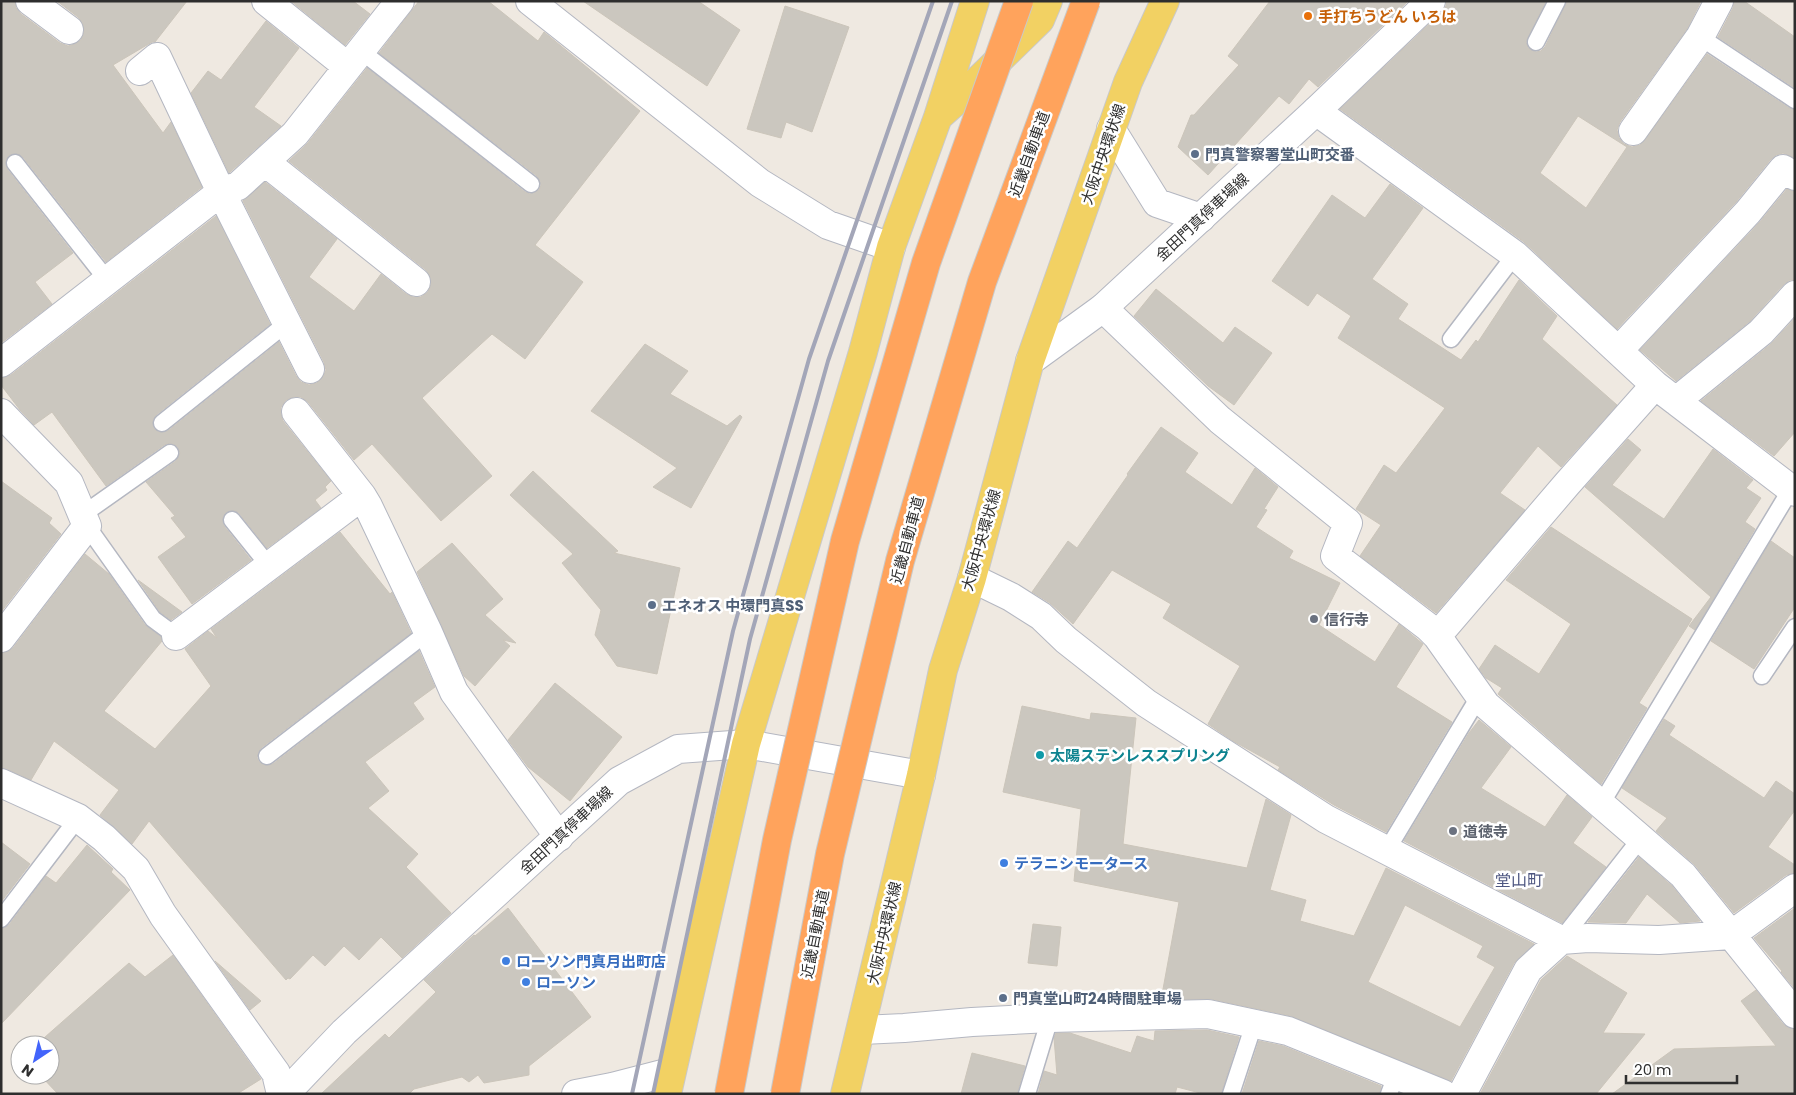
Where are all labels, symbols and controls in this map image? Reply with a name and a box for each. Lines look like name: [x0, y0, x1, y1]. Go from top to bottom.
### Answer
place label: 手打ちうどん いろは: [1318, 6, 1456, 27]
marker: 手打ちうどん いろは: [1302, 10, 1314, 22]
street label: 大阪中央環状線: [1076, 101, 1130, 207]
street label: 近畿自動車道: [1004, 108, 1054, 200]
place label: 門真警察署堂山町交番: [1205, 144, 1355, 165]
marker: 門真警察署堂山町交番: [1189, 148, 1201, 160]
street label: 金田門真停車場線: [1151, 168, 1253, 266]
street label: 大阪中央環状線: [956, 487, 1006, 593]
street label: 近畿自動車道: [885, 494, 929, 586]
place label: エネオス 中環門真SS: [662, 595, 804, 616]
marker: エネオス 中環門真SS: [646, 599, 658, 611]
place label: 信行寺: [1324, 609, 1369, 630]
marker: 信行寺: [1308, 613, 1320, 625]
place label: 太陽ステンレススプリング: [1050, 745, 1230, 766]
marker: 太陽ステンレススプリング: [1034, 749, 1046, 761]
street label: 金田門真停車場線: [515, 781, 617, 879]
place label: 道徳寺: [1463, 821, 1508, 842]
marker: 道徳寺: [1447, 825, 1459, 837]
place label: テラニシモータース: [1014, 853, 1148, 874]
marker: テラニシモータース: [998, 857, 1010, 869]
district label: 堂山町: [1495, 869, 1543, 892]
street label: 大阪中央環状線: [862, 879, 906, 987]
street label: 近畿自動車道: [796, 888, 834, 980]
place label: ローソン門真月出町店: [516, 951, 666, 972]
marker: ローソン門真月出町店: [500, 955, 512, 967]
place label: ローソン: [536, 972, 596, 993]
marker: ローソン: [520, 976, 532, 988]
place label: 門真堂山町24時間駐車場: [1013, 988, 1182, 1009]
marker: 門真堂山町24時間駐車場: [997, 992, 1009, 1004]
north arrow: [10, 1035, 60, 1085]
scale bar: [1626, 1052, 1737, 1084]
text: N: [17, 1059, 38, 1082]
text: 20 m: [1634, 1059, 1672, 1080]

